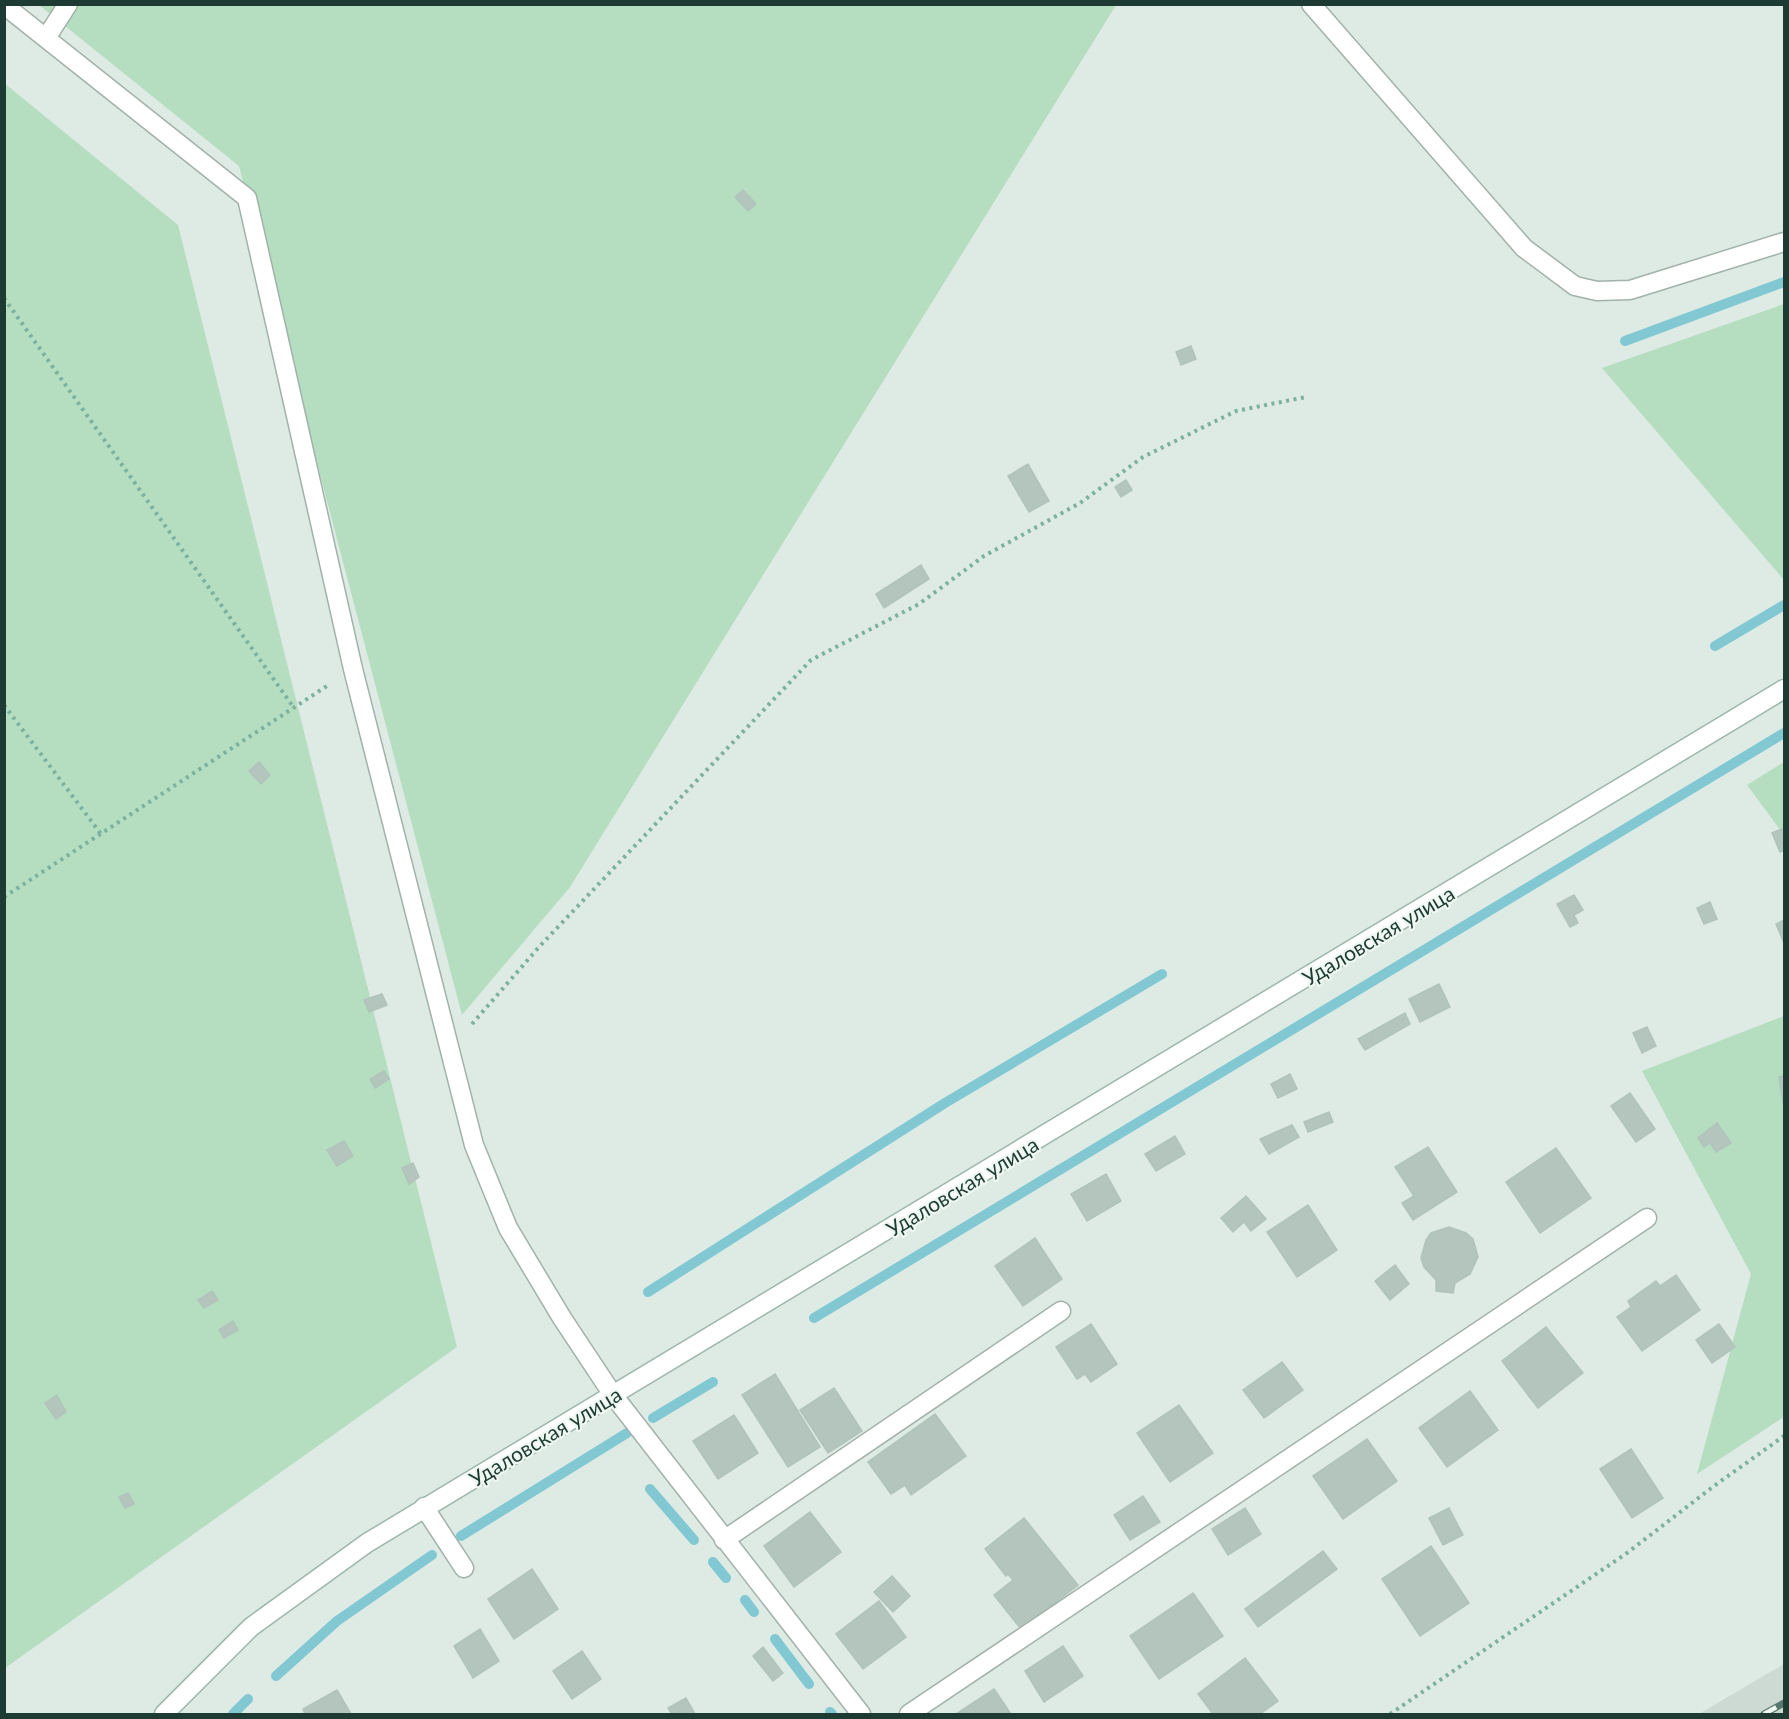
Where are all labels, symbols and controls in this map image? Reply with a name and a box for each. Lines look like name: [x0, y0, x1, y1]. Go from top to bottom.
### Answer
street label: Удаловская улица: [1297, 880, 1459, 990]
street label: Удаловская улица: [881, 1131, 1043, 1241]
street label: Удаловская улица: [464, 1381, 626, 1491]

